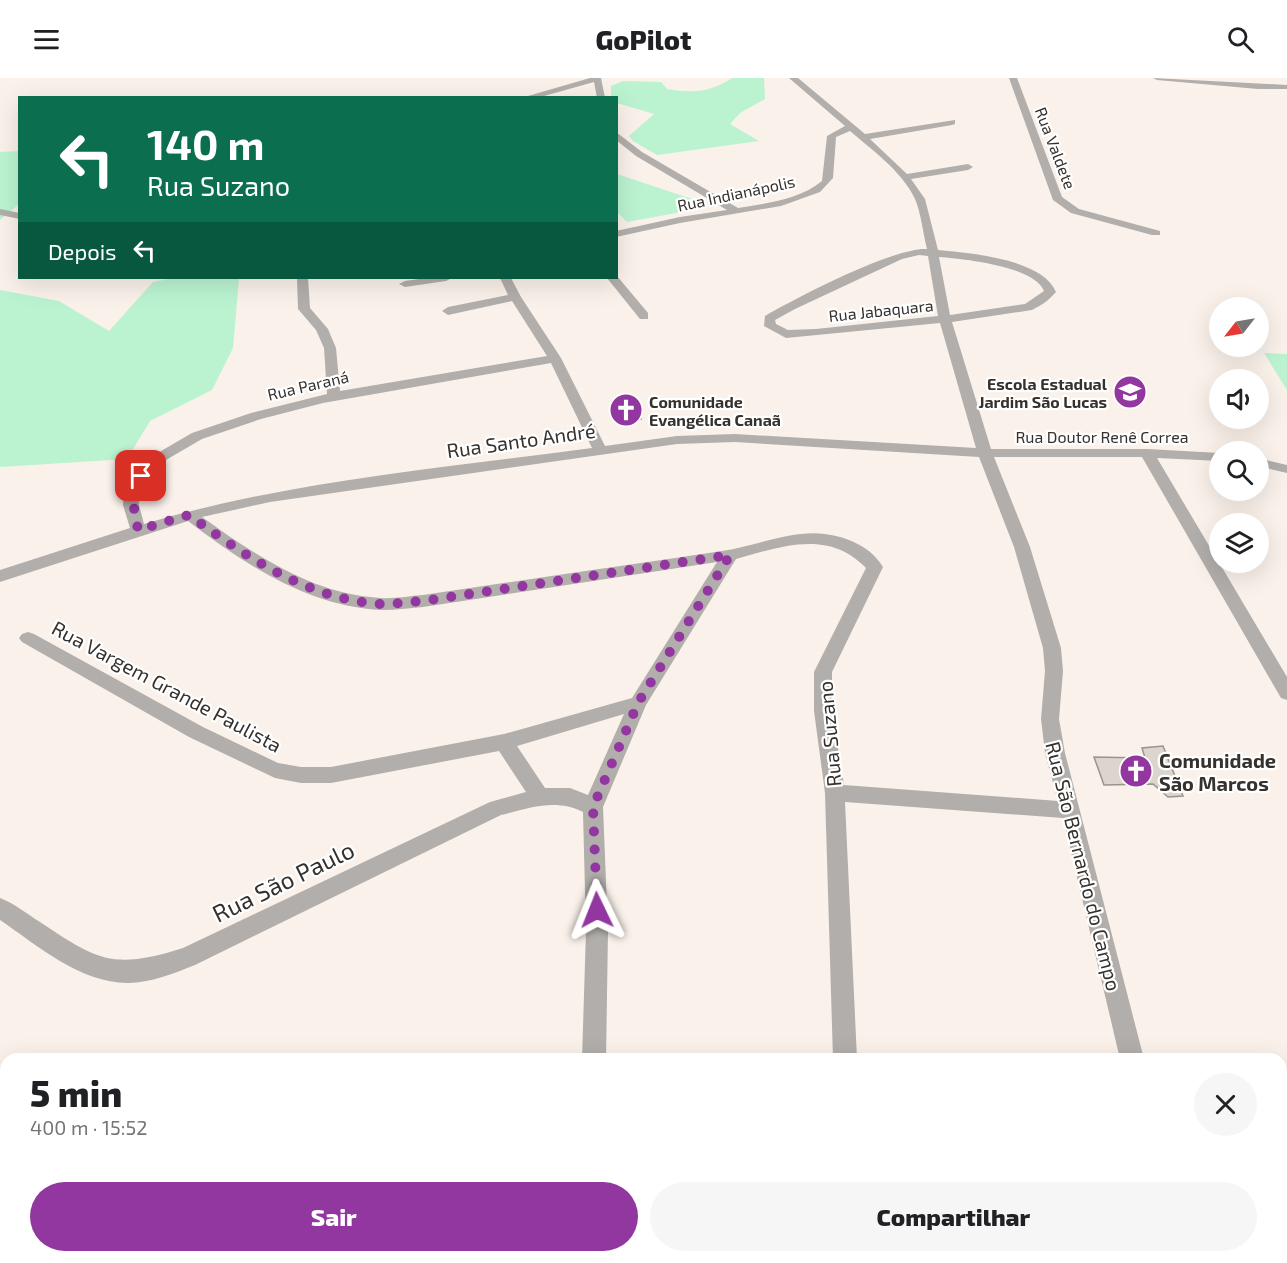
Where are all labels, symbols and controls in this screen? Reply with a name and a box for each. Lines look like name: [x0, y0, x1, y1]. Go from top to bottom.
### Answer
icon: menu: [30, 23, 63, 56]
text: GoPilot: [596, 23, 691, 55]
icon: search: [1224, 23, 1257, 56]
street label: Rua Valdete: [1032, 104, 1080, 192]
text: 140 m: [147, 118, 264, 168]
icon: left: [48, 120, 126, 198]
text: Rua Suzano: [147, 169, 290, 201]
street label: Rua Indianápolis: [675, 171, 797, 215]
icon: left: [128, 234, 161, 267]
text: Depois: [48, 238, 116, 264]
street label: Rua Jabaquara: [828, 295, 934, 325]
north arrow: [1209, 297, 1269, 357]
map controls: [1209, 297, 1269, 573]
street label: Rua Paraná: [266, 366, 350, 404]
button: sound: [1209, 369, 1269, 429]
place label: Escola Estadual Jardim São Lucas: [978, 374, 1108, 411]
school or university icon: Escola Estadual Jardim São Lucas: [1112, 374, 1148, 410]
church icon: Comunidade Evangélica Canaã: [608, 392, 644, 428]
place label: Comunidade Evangélica Canaã: [649, 392, 781, 429]
street label: Rua Santo André: [445, 418, 597, 462]
street label: Rua Doutor Renê Correa: [1015, 427, 1189, 446]
button: search: [1209, 441, 1269, 501]
pin: [115, 450, 166, 501]
icon: arrive: [124, 459, 157, 492]
button: layers: [1209, 513, 1269, 573]
street label: Rua Vargem Grande Paulista: [48, 615, 286, 757]
street label: Rua Suzano: [812, 680, 846, 788]
street label: Rua São Bernardo do Campo: [1041, 739, 1127, 993]
place label: Comunidade São Marcos: [1159, 748, 1276, 795]
church icon: Comunidade São Marcos: [1118, 753, 1154, 789]
street label: Rua São Paulo: [207, 834, 359, 928]
position arrow: [565, 878, 629, 942]
text: 5 min: [30, 1071, 122, 1114]
button: close: [1194, 1073, 1257, 1136]
text: 400 m · 15:52: [30, 1115, 147, 1139]
button: Sair: [30, 1182, 638, 1251]
button: Compartilhar: [650, 1182, 1257, 1251]

